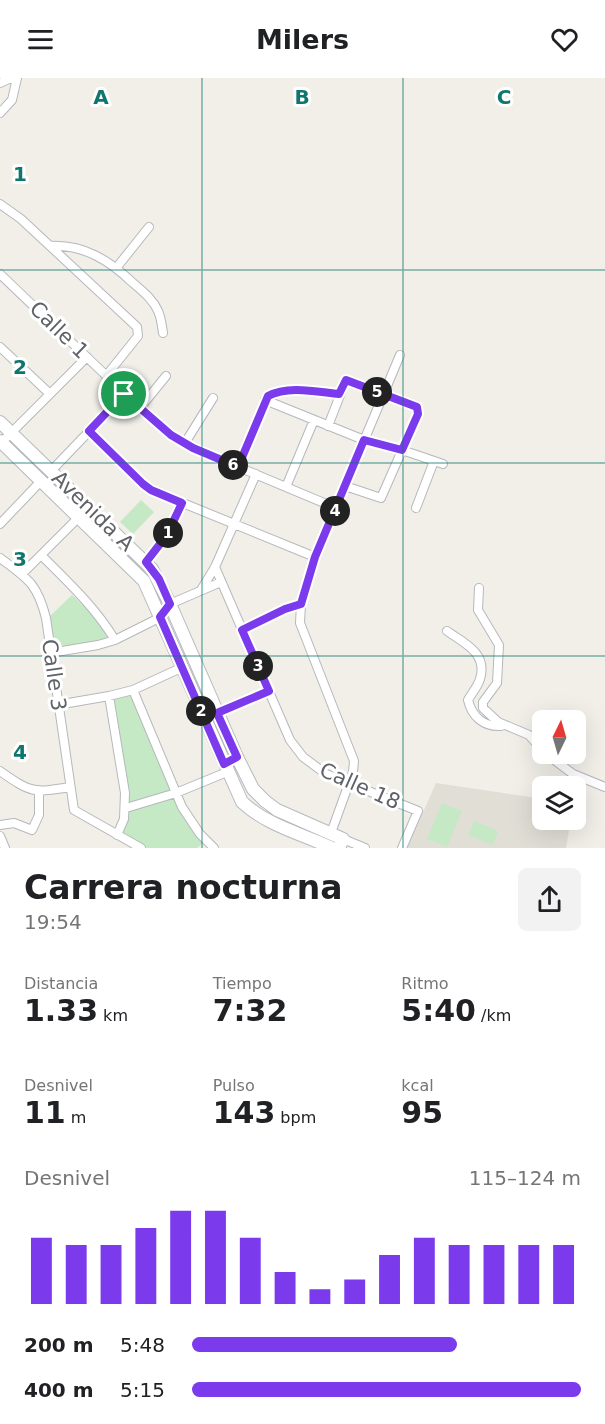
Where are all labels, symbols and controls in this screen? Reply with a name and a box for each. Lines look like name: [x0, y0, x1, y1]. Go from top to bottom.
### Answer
icon: menu: [24, 23, 57, 56]
icon: heart: [548, 23, 581, 56]
text: Milers: [256, 24, 349, 55]
text: A: [93, 85, 109, 109]
text: B: [294, 85, 310, 109]
text: C: [497, 85, 511, 109]
text: 1: [13, 162, 27, 186]
street label: Calle 1: [25, 296, 93, 364]
text: 2: [13, 355, 27, 379]
pin: [98, 368, 149, 419]
icon: arrive: [107, 377, 140, 410]
pin: 5: [362, 377, 392, 407]
text: 5: [371, 382, 383, 401]
pin: 6: [218, 450, 248, 480]
text: 6: [227, 455, 239, 474]
street label: Avenida A: [47, 466, 140, 556]
pin: 4: [320, 496, 350, 526]
text: 4: [329, 501, 341, 520]
pin: 1: [153, 518, 183, 548]
text: 1: [162, 523, 174, 542]
text: 3: [13, 547, 27, 571]
street label: Calle 3: [37, 638, 71, 712]
pin: 3: [243, 651, 273, 681]
text: 3: [252, 656, 264, 675]
pin: 2: [186, 696, 216, 726]
text: 2: [195, 701, 207, 720]
north arrow: [532, 710, 586, 764]
map controls: [532, 710, 586, 830]
text: 4: [13, 740, 27, 764]
street label: Calle 18: [316, 758, 404, 814]
button: layers: [532, 776, 586, 830]
text: Carrera nocturna: [24, 868, 342, 907]
button: share: [518, 868, 581, 931]
text: 19:54: [24, 910, 82, 934]
text: Distancia: [24, 974, 98, 993]
text: Tiempo: [213, 974, 272, 993]
text: Ritmo: [401, 974, 449, 993]
text: 1.33: [24, 993, 98, 1028]
text: 7:32: [213, 993, 287, 1028]
text: 5:40: [401, 993, 476, 1028]
text: km: [98, 1006, 128, 1025]
text: /km: [476, 1006, 511, 1025]
text: Desnivel: [24, 1076, 93, 1095]
text: Pulso: [213, 1076, 255, 1095]
text: kcal: [401, 1076, 434, 1095]
text: 11: [24, 1095, 66, 1130]
text: 143: [213, 1095, 275, 1130]
text: 95: [401, 1095, 443, 1130]
text: m: [66, 1108, 86, 1127]
text: bpm: [275, 1108, 316, 1127]
text: Desnivel: [24, 1166, 110, 1190]
text: 115–124 m: [469, 1166, 581, 1190]
text: 200 m: [24, 1333, 94, 1357]
text: 5:48: [120, 1333, 165, 1357]
text: 400 m: [24, 1378, 94, 1402]
text: 5:15: [120, 1378, 165, 1402]

